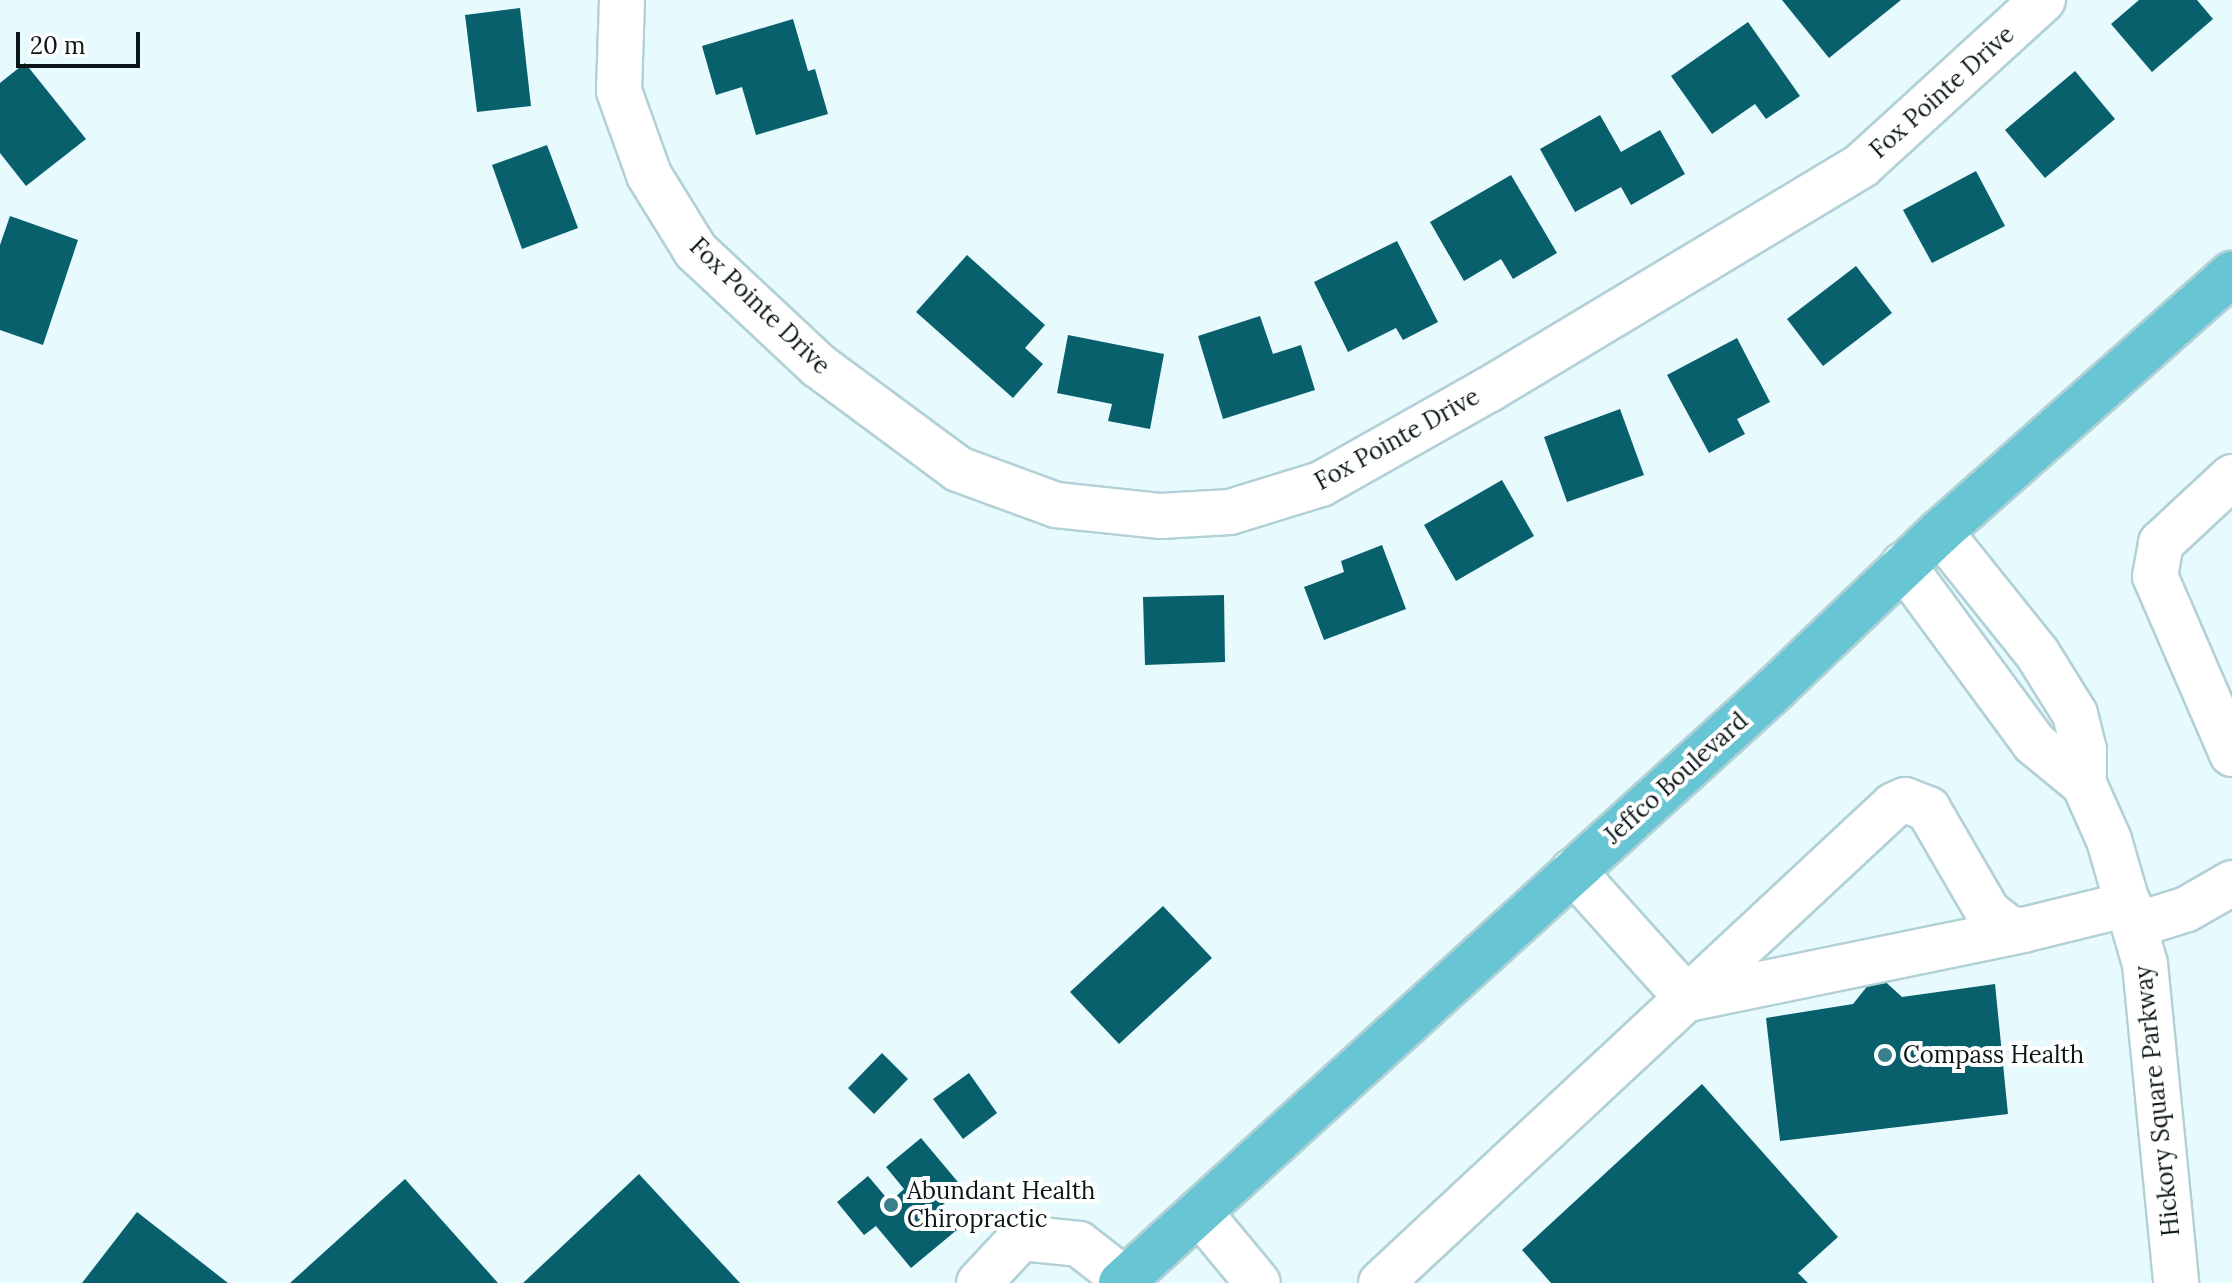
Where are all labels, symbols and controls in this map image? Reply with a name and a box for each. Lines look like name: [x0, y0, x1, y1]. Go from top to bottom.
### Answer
scale bar: [20, 16, 144, 66]
street label: Fox Pointe Drive: [1864, 20, 2020, 164]
text: 20 m: [30, 30, 86, 61]
street label: Fox Pointe Drive: [684, 232, 836, 380]
street label: Fox Pointe Drive: [1310, 382, 1484, 496]
street label: Jeffco Boulevard: [1599, 706, 1753, 850]
street label: Hickory Square Parkway: [2128, 964, 2186, 1238]
place label: Compass Health: [1903, 1041, 2084, 1069]
marker: Compass Health: [1874, 1044, 1896, 1066]
place label: Abundant Health Chiropractic: [907, 1177, 1095, 1233]
marker: Abundant Health Chiropractic: [882, 1196, 900, 1214]

